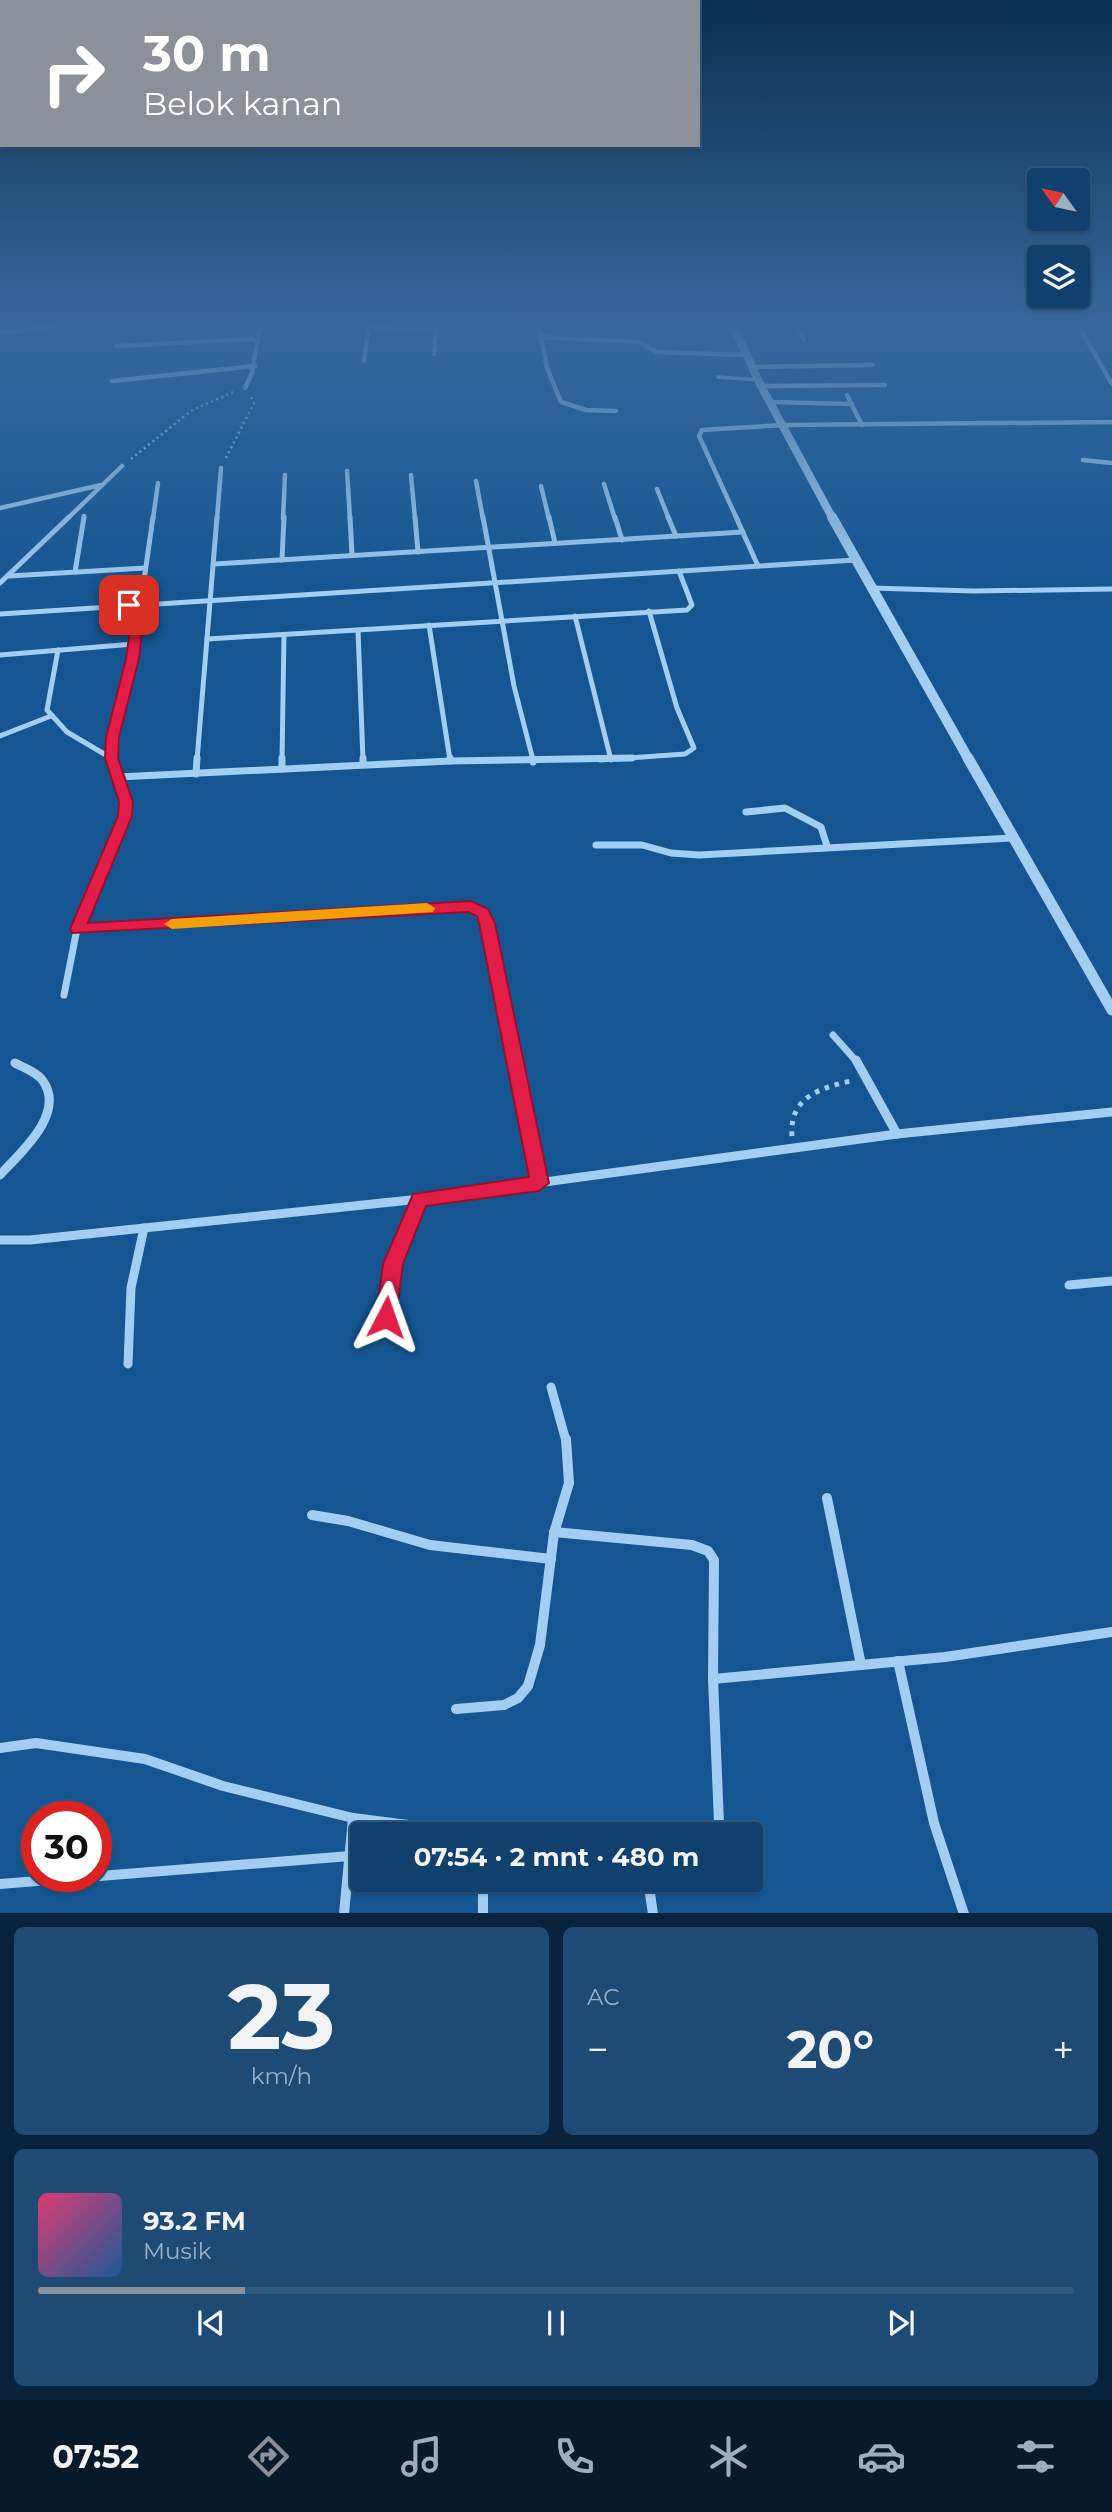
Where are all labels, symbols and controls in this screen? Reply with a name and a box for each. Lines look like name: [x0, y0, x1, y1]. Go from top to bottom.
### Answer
text: 30 m: [143, 24, 271, 83]
icon: right: [28, 28, 119, 119]
text: Belok kanan: [143, 84, 343, 123]
north arrow: [1027, 168, 1090, 231]
map controls: [1027, 168, 1090, 308]
button: layers: [1027, 245, 1090, 308]
pin: [99, 575, 159, 635]
icon: arrive: [110, 586, 148, 624]
position arrow: [349, 1280, 423, 1354]
speed limit sign: 30: [21, 1801, 112, 1892]
text: 07:54 · 2 mnt · 480 m: [414, 1841, 699, 1873]
text: 23: [228, 1961, 335, 2072]
text: AC: [587, 1983, 620, 2011]
text: 20°: [787, 2018, 874, 2081]
text: −: [587, 2026, 609, 2073]
text: +: [1052, 2026, 1074, 2073]
text: km/h: [251, 2062, 312, 2090]
text: 93.2 FM: [143, 2205, 246, 2237]
text: Musik: [143, 2237, 212, 2265]
icon: previous: [192, 2304, 230, 2342]
icon: pause: [537, 2304, 575, 2342]
icon: next: [882, 2304, 920, 2342]
icon: directions: [244, 2432, 293, 2481]
icon: music: [397, 2432, 446, 2481]
icon: phone: [550, 2432, 599, 2481]
icon: climate: [704, 2432, 753, 2481]
icon: car: [857, 2432, 906, 2481]
icon: filters: [1011, 2432, 1060, 2481]
text: 07:52: [52, 2437, 139, 2476]

